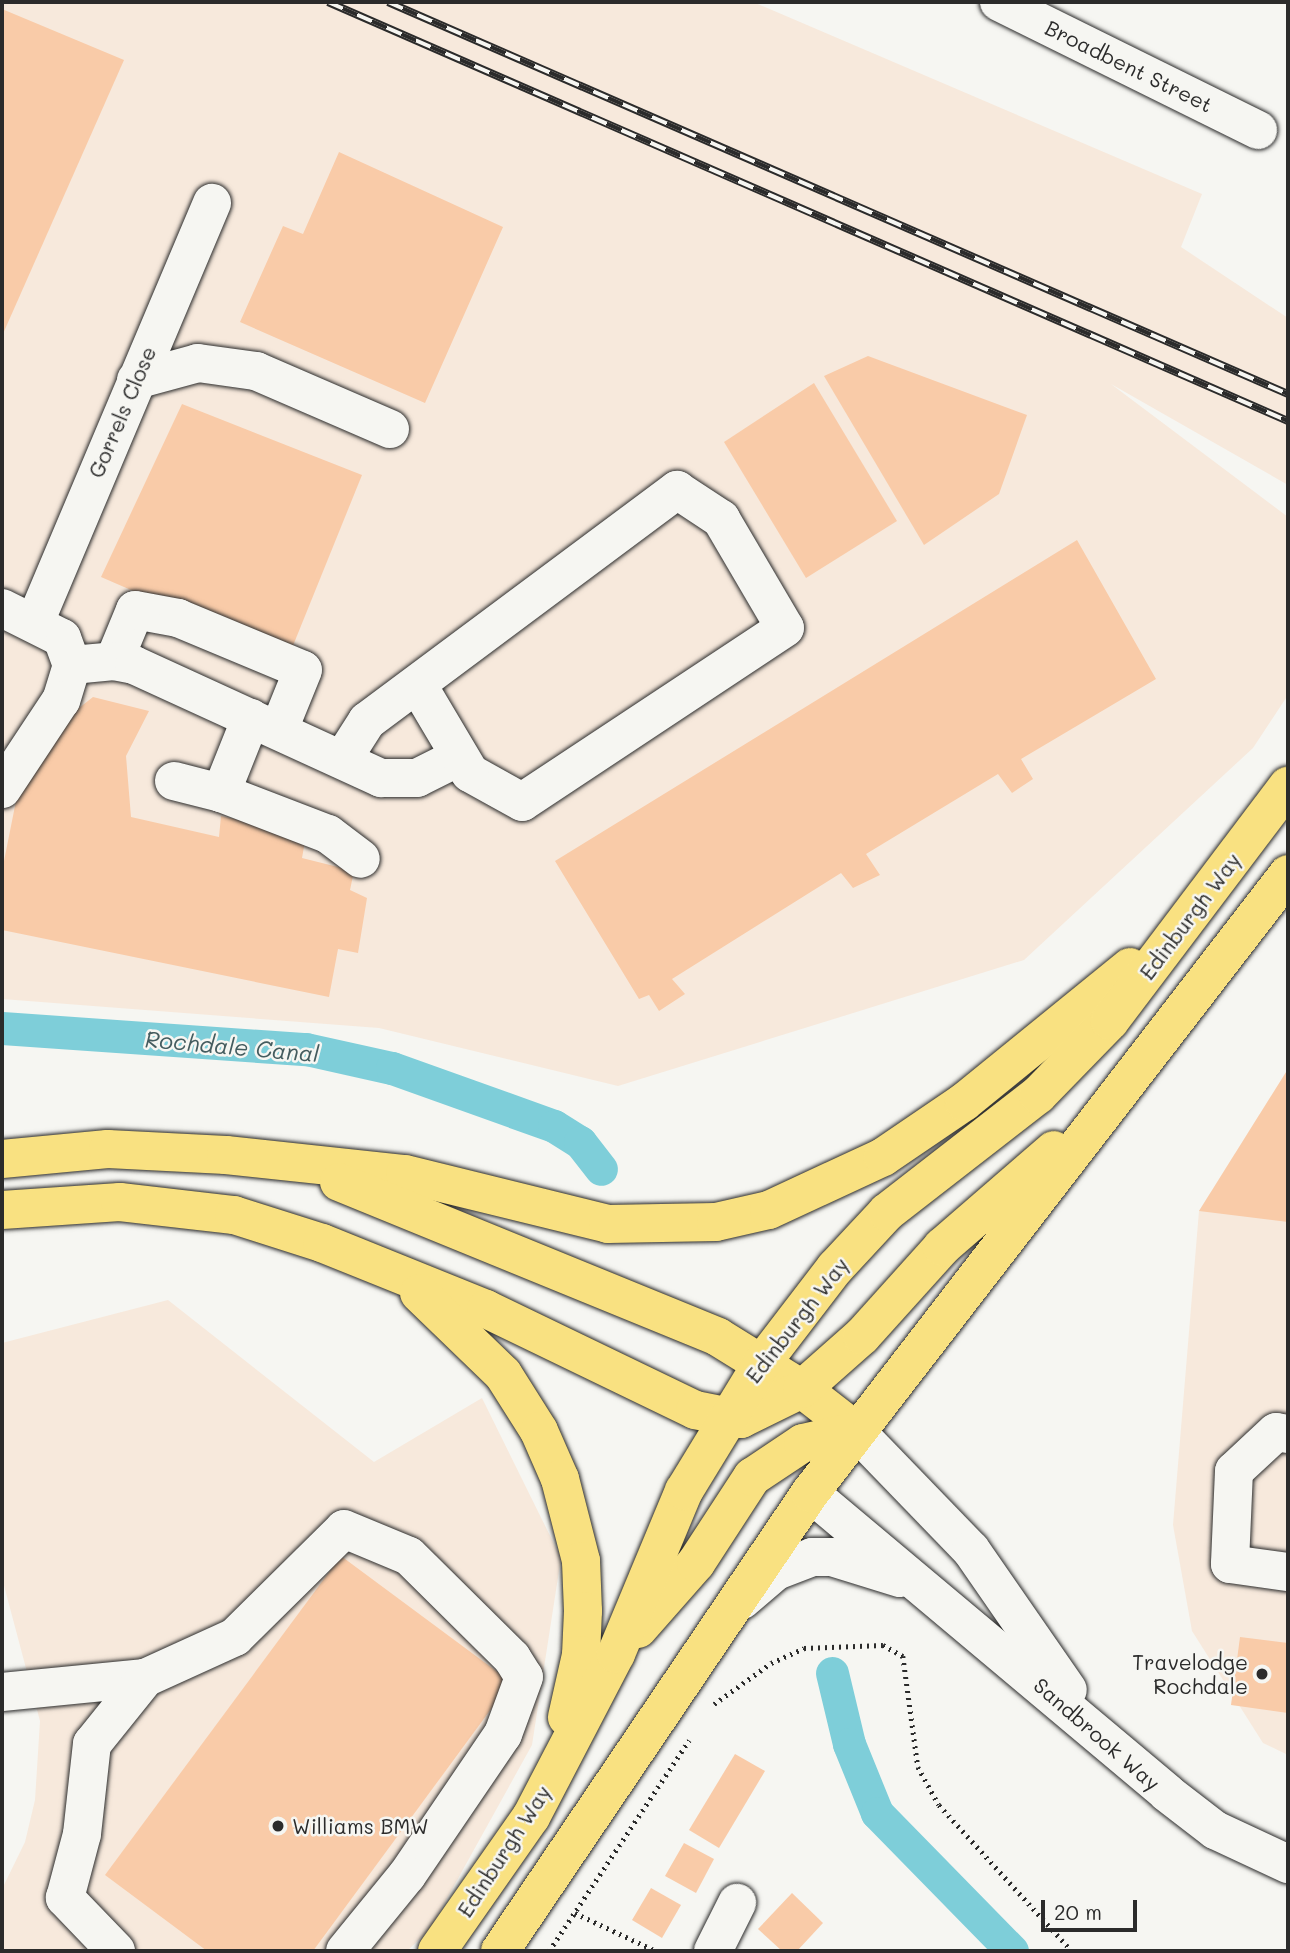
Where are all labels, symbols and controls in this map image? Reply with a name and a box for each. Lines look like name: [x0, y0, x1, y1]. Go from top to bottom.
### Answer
street label: Broadbent Street: [1041, 15, 1217, 117]
street label: Gorrels Close: [83, 343, 161, 481]
street label: Edinburgh Way: [1134, 848, 1246, 984]
water label: Rochdale Canal: [144, 1025, 320, 1067]
street label: Edinburgh Way: [740, 1252, 854, 1388]
place label: Travelodge Rochdale: [1132, 1649, 1248, 1699]
marker: Travelodge Rochdale: [1254, 1666, 1270, 1682]
street label: Sandbrook Way: [1029, 1672, 1165, 1796]
street label: Edinburgh Way: [452, 1780, 556, 1922]
place label: Williams BMW: [292, 1813, 429, 1839]
marker: Williams BMW: [270, 1818, 286, 1834]
scale bar: [1045, 1886, 1141, 1930]
text: 20 m: [1054, 1898, 1102, 1925]

